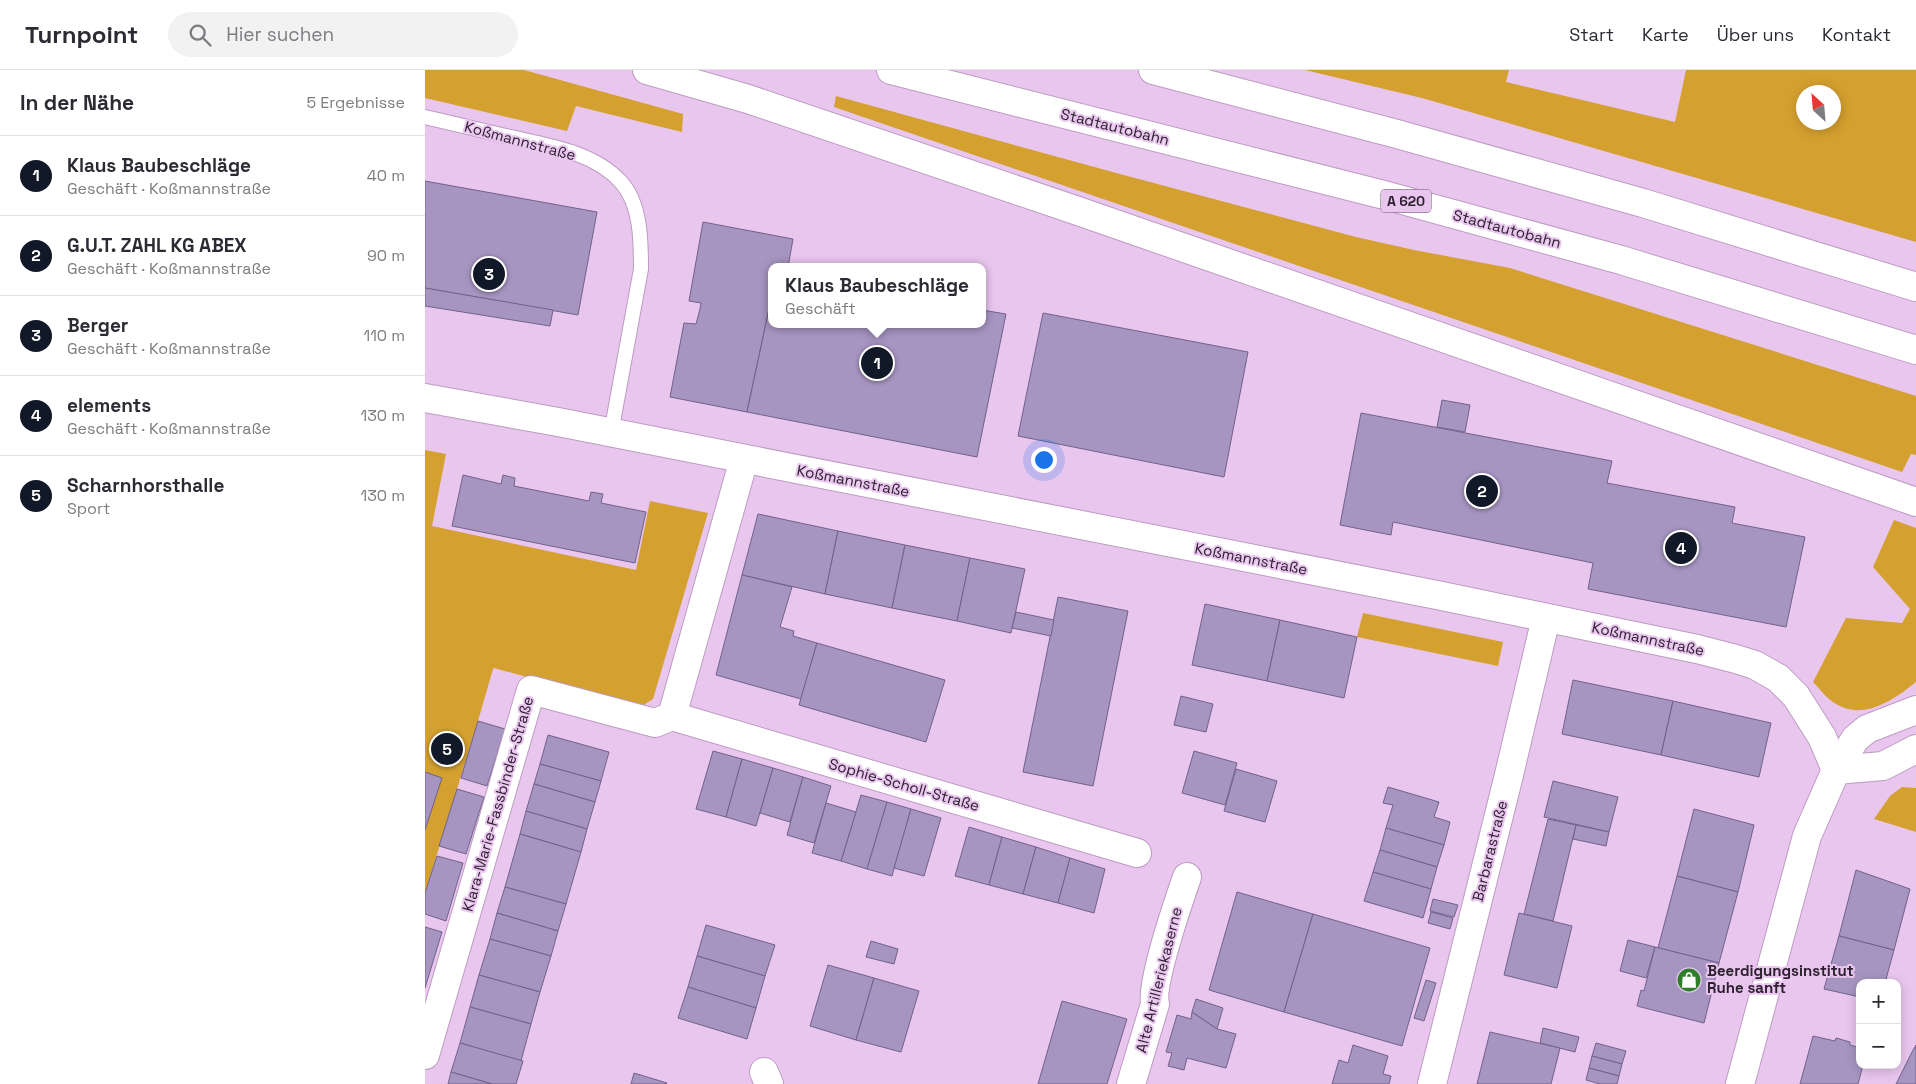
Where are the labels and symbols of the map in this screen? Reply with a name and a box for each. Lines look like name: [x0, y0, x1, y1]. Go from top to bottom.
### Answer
north arrow: [1796, 85, 1841, 130]
street label: Stadtautobahn: [1059, 104, 1171, 149]
street label: Koßmannstraße: [462, 117, 578, 165]
road number: A 620: [1381, 190, 1431, 212]
street label: Stadtautobahn: [1451, 205, 1563, 252]
pin: 3: [473, 255, 505, 293]
pin: 1: [861, 344, 893, 382]
your location: [1031, 447, 1057, 473]
street label: Koßmannstraße: [795, 460, 911, 501]
pin: 2: [1466, 472, 1498, 510]
pin: 4: [1665, 529, 1697, 567]
street label: Koßmannstraße: [1193, 538, 1309, 579]
street label: Koßmannstraße: [1590, 617, 1706, 660]
street label: Klara-Marie-Fassbinder-Straße: [458, 694, 537, 914]
pin: 5: [431, 730, 463, 768]
street label: Sophie-Scholl-Straße: [827, 754, 982, 815]
street label: Barbarastraße: [1468, 798, 1511, 903]
street label: Alte Artilleriekaserne: [1131, 905, 1186, 1055]
place label: Beerdigungsinstitut Ruhe sanft: [1707, 961, 1854, 997]
shop icon: Beerdigungsinstitut Ruhe sanft: [1676, 967, 1702, 993]

